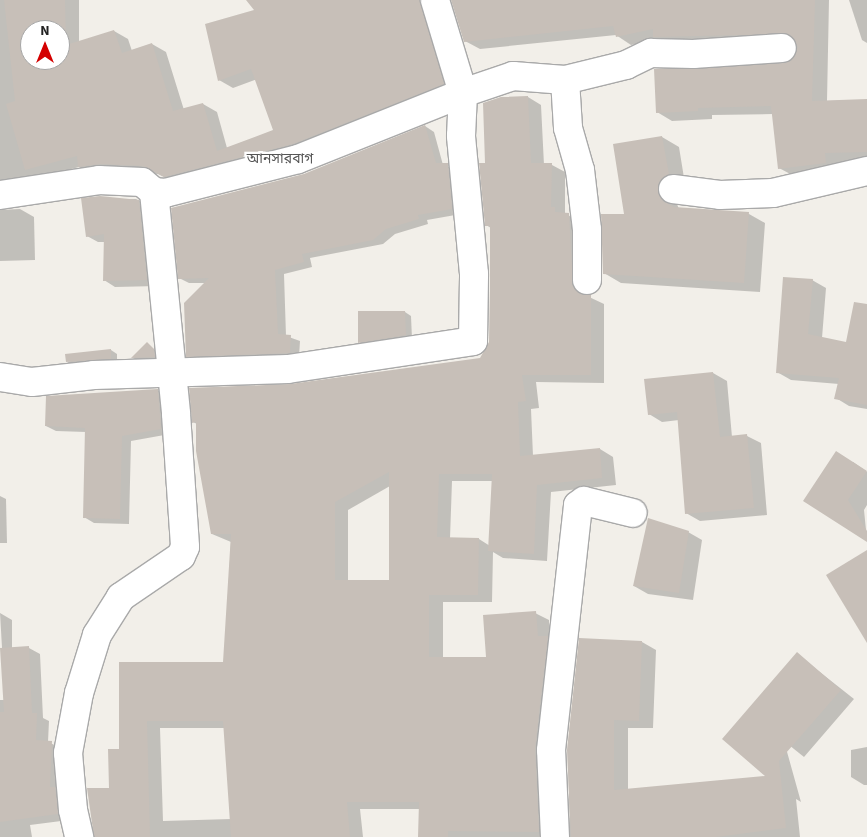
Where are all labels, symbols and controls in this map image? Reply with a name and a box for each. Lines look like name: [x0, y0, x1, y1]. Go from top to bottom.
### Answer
north arrow: [20, 20, 70, 70]
text: N: [40, 21, 50, 41]
district label: আনসারবাগ: [247, 151, 313, 167]

